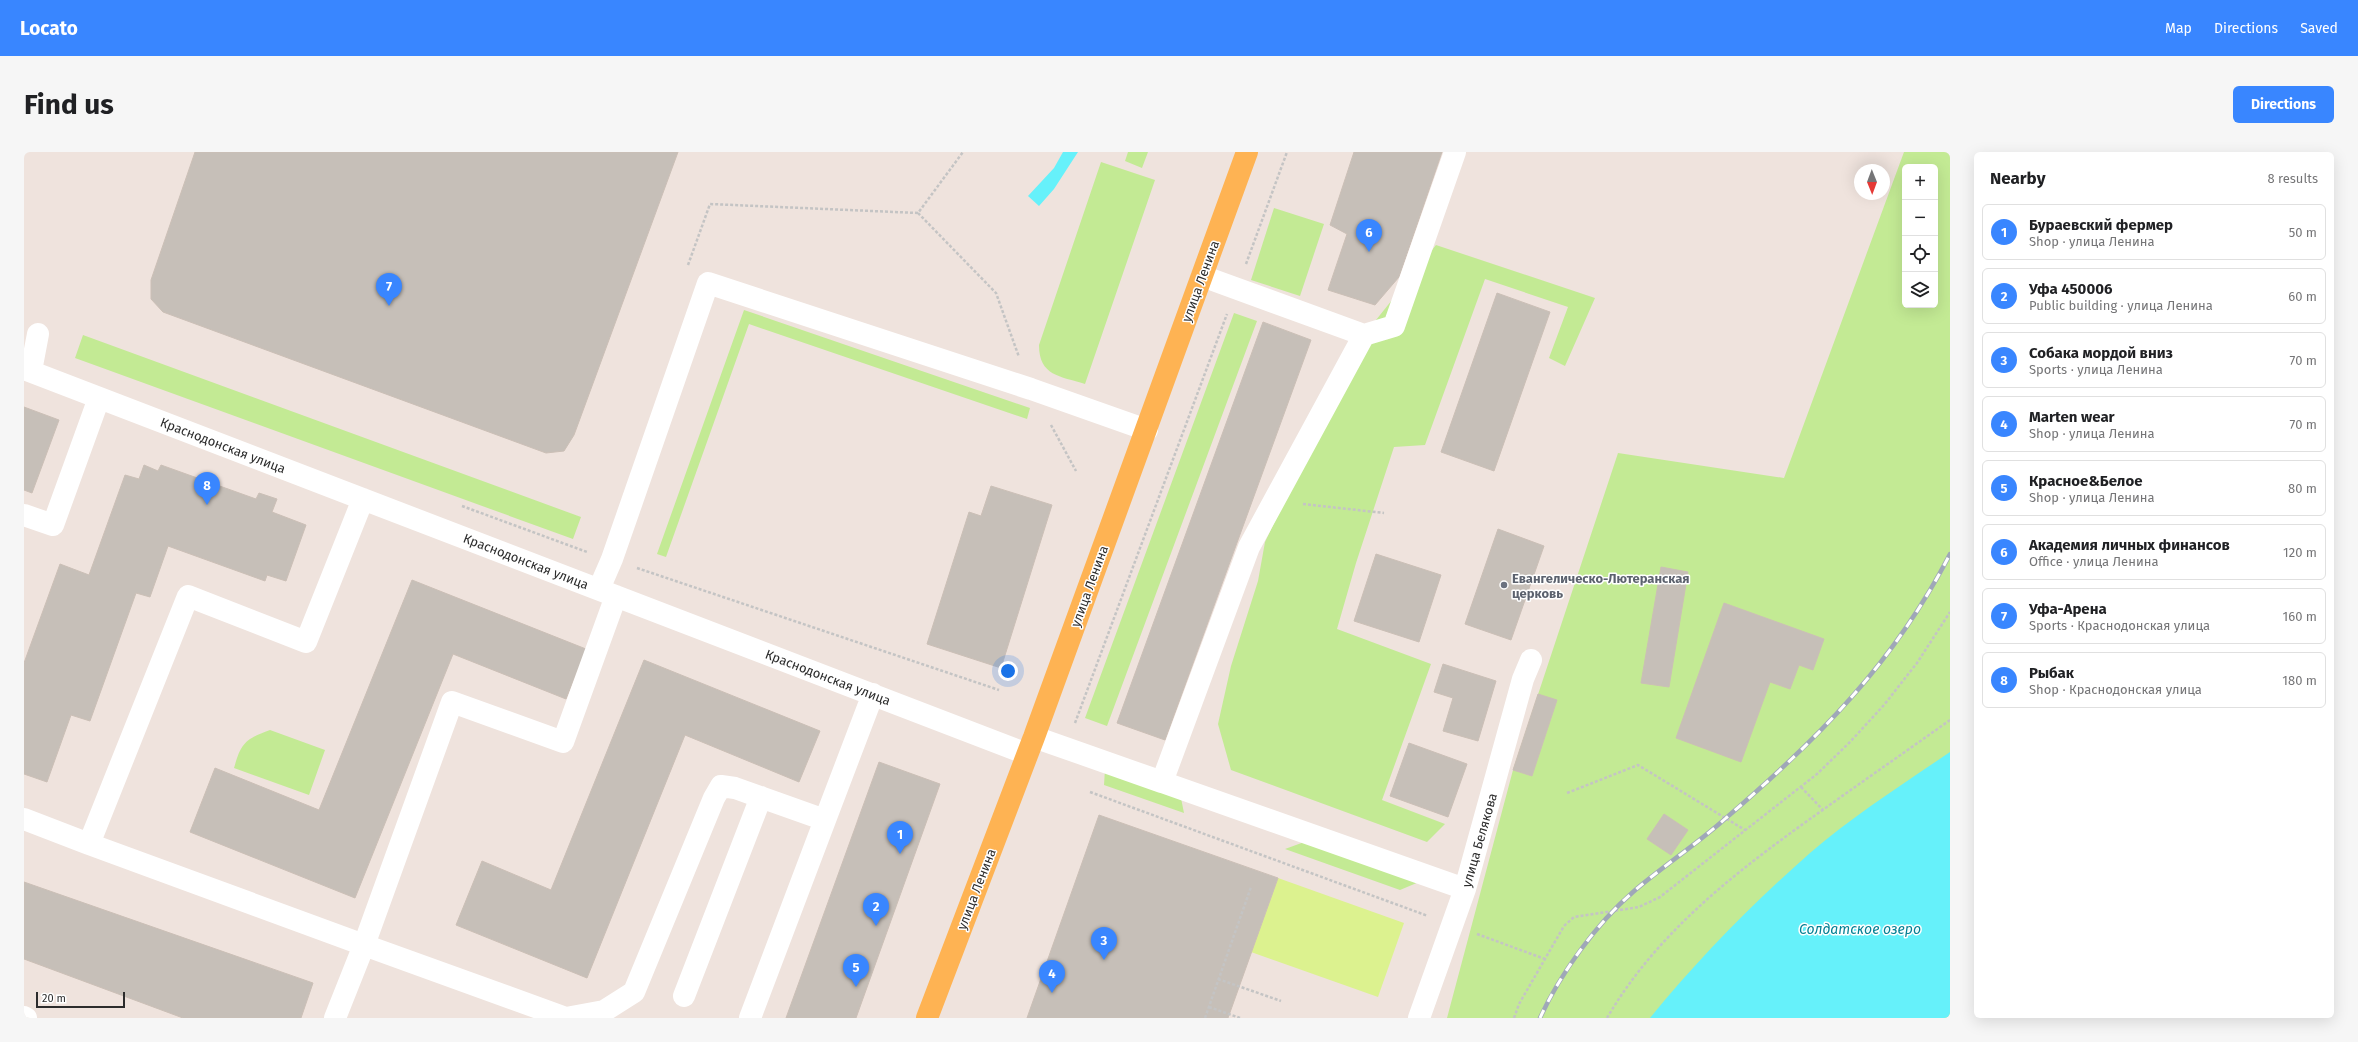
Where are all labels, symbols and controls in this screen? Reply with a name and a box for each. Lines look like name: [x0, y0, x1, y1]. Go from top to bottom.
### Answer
text: Locato: [20, 17, 78, 40]
text: Map: [2165, 20, 2192, 37]
text: Directions: [2214, 20, 2278, 37]
text: Saved: [2300, 20, 2338, 37]
button: Directions: [2233, 86, 2334, 123]
text: Find us: [24, 88, 114, 121]
north arrow: [1854, 164, 1890, 200]
map controls: [1902, 164, 1938, 308]
button: +: [1902, 164, 1938, 200]
text: Nearby: [1990, 168, 2045, 189]
text: 8 results: [2267, 171, 2318, 186]
button: −: [1902, 200, 1938, 236]
text: Бураевский фермер: [2029, 216, 2173, 234]
pin: 6: [1356, 219, 1382, 252]
text: 1: [2001, 225, 2007, 240]
text: 50 m: [2289, 225, 2317, 240]
text: Shop · улица Ленина: [2029, 234, 2155, 249]
button: locate: [1902, 236, 1938, 272]
street label: улица Ленина: [1179, 238, 1222, 324]
button: layers: [1902, 272, 1938, 308]
pin: 7: [376, 273, 402, 306]
text: Уфа 450006: [2029, 280, 2112, 298]
text: 2: [2001, 289, 2007, 304]
text: 60 m: [2288, 289, 2317, 304]
text: Public building · улица Ленина: [2029, 298, 2213, 313]
text: Собака мордой вниз: [2029, 344, 2173, 362]
text: 3: [2001, 353, 2007, 368]
text: 70 m: [2290, 353, 2317, 368]
text: Sports · улица Ленина: [2029, 362, 2163, 377]
text: Marten wear: [2029, 408, 2115, 426]
street label: Краснодонская улица: [158, 415, 288, 476]
text: 4: [2000, 417, 2008, 432]
text: 70 m: [2290, 417, 2317, 432]
text: Shop · улица Ленина: [2029, 426, 2155, 441]
pin: 8: [194, 472, 220, 505]
text: Красное&Белое: [2029, 472, 2142, 490]
text: 5: [2001, 481, 2007, 496]
text: 80 m: [2288, 481, 2317, 496]
text: Shop · улица Ленина: [2029, 490, 2155, 505]
street label: Краснодонская улица: [461, 531, 591, 592]
text: Академия личных финансов: [2029, 536, 2230, 554]
street label: улица Ленина: [1068, 543, 1111, 629]
text: 6: [2000, 545, 2008, 560]
text: 120 m: [2283, 545, 2317, 560]
text: Office · улица Ленина: [2029, 554, 2158, 569]
place label: Евангелическо-Лютеранская церковь: [1512, 571, 1690, 601]
marker: Евангелическо-Лютеранская церковь: [1499, 580, 1509, 590]
text: Уфа-Арена: [2029, 600, 2107, 618]
text: 7: [2001, 609, 2007, 624]
text: 160 m: [2283, 609, 2317, 624]
text: Sports · Краснодонская улица: [2029, 618, 2210, 633]
street label: Краснодонская улица: [763, 647, 893, 708]
your location: [998, 661, 1018, 681]
text: Рыбак: [2029, 664, 2074, 682]
text: 8: [2000, 673, 2008, 688]
text: 180 m: [2282, 673, 2317, 688]
text: Shop · Краснодонская улица: [2029, 682, 2202, 697]
street label: улица Белякова: [1459, 791, 1500, 889]
pin: 1: [887, 821, 913, 854]
street label: улица Ленина: [954, 847, 999, 932]
pin: 2: [863, 893, 889, 926]
water label: Солдатское озеро: [1799, 921, 1921, 938]
pin: 3: [1091, 927, 1117, 960]
pin: 5: [843, 954, 869, 987]
pin: 4: [1039, 960, 1065, 993]
scale bar: [36, 990, 125, 1009]
text: 20 m: [42, 992, 66, 1005]

